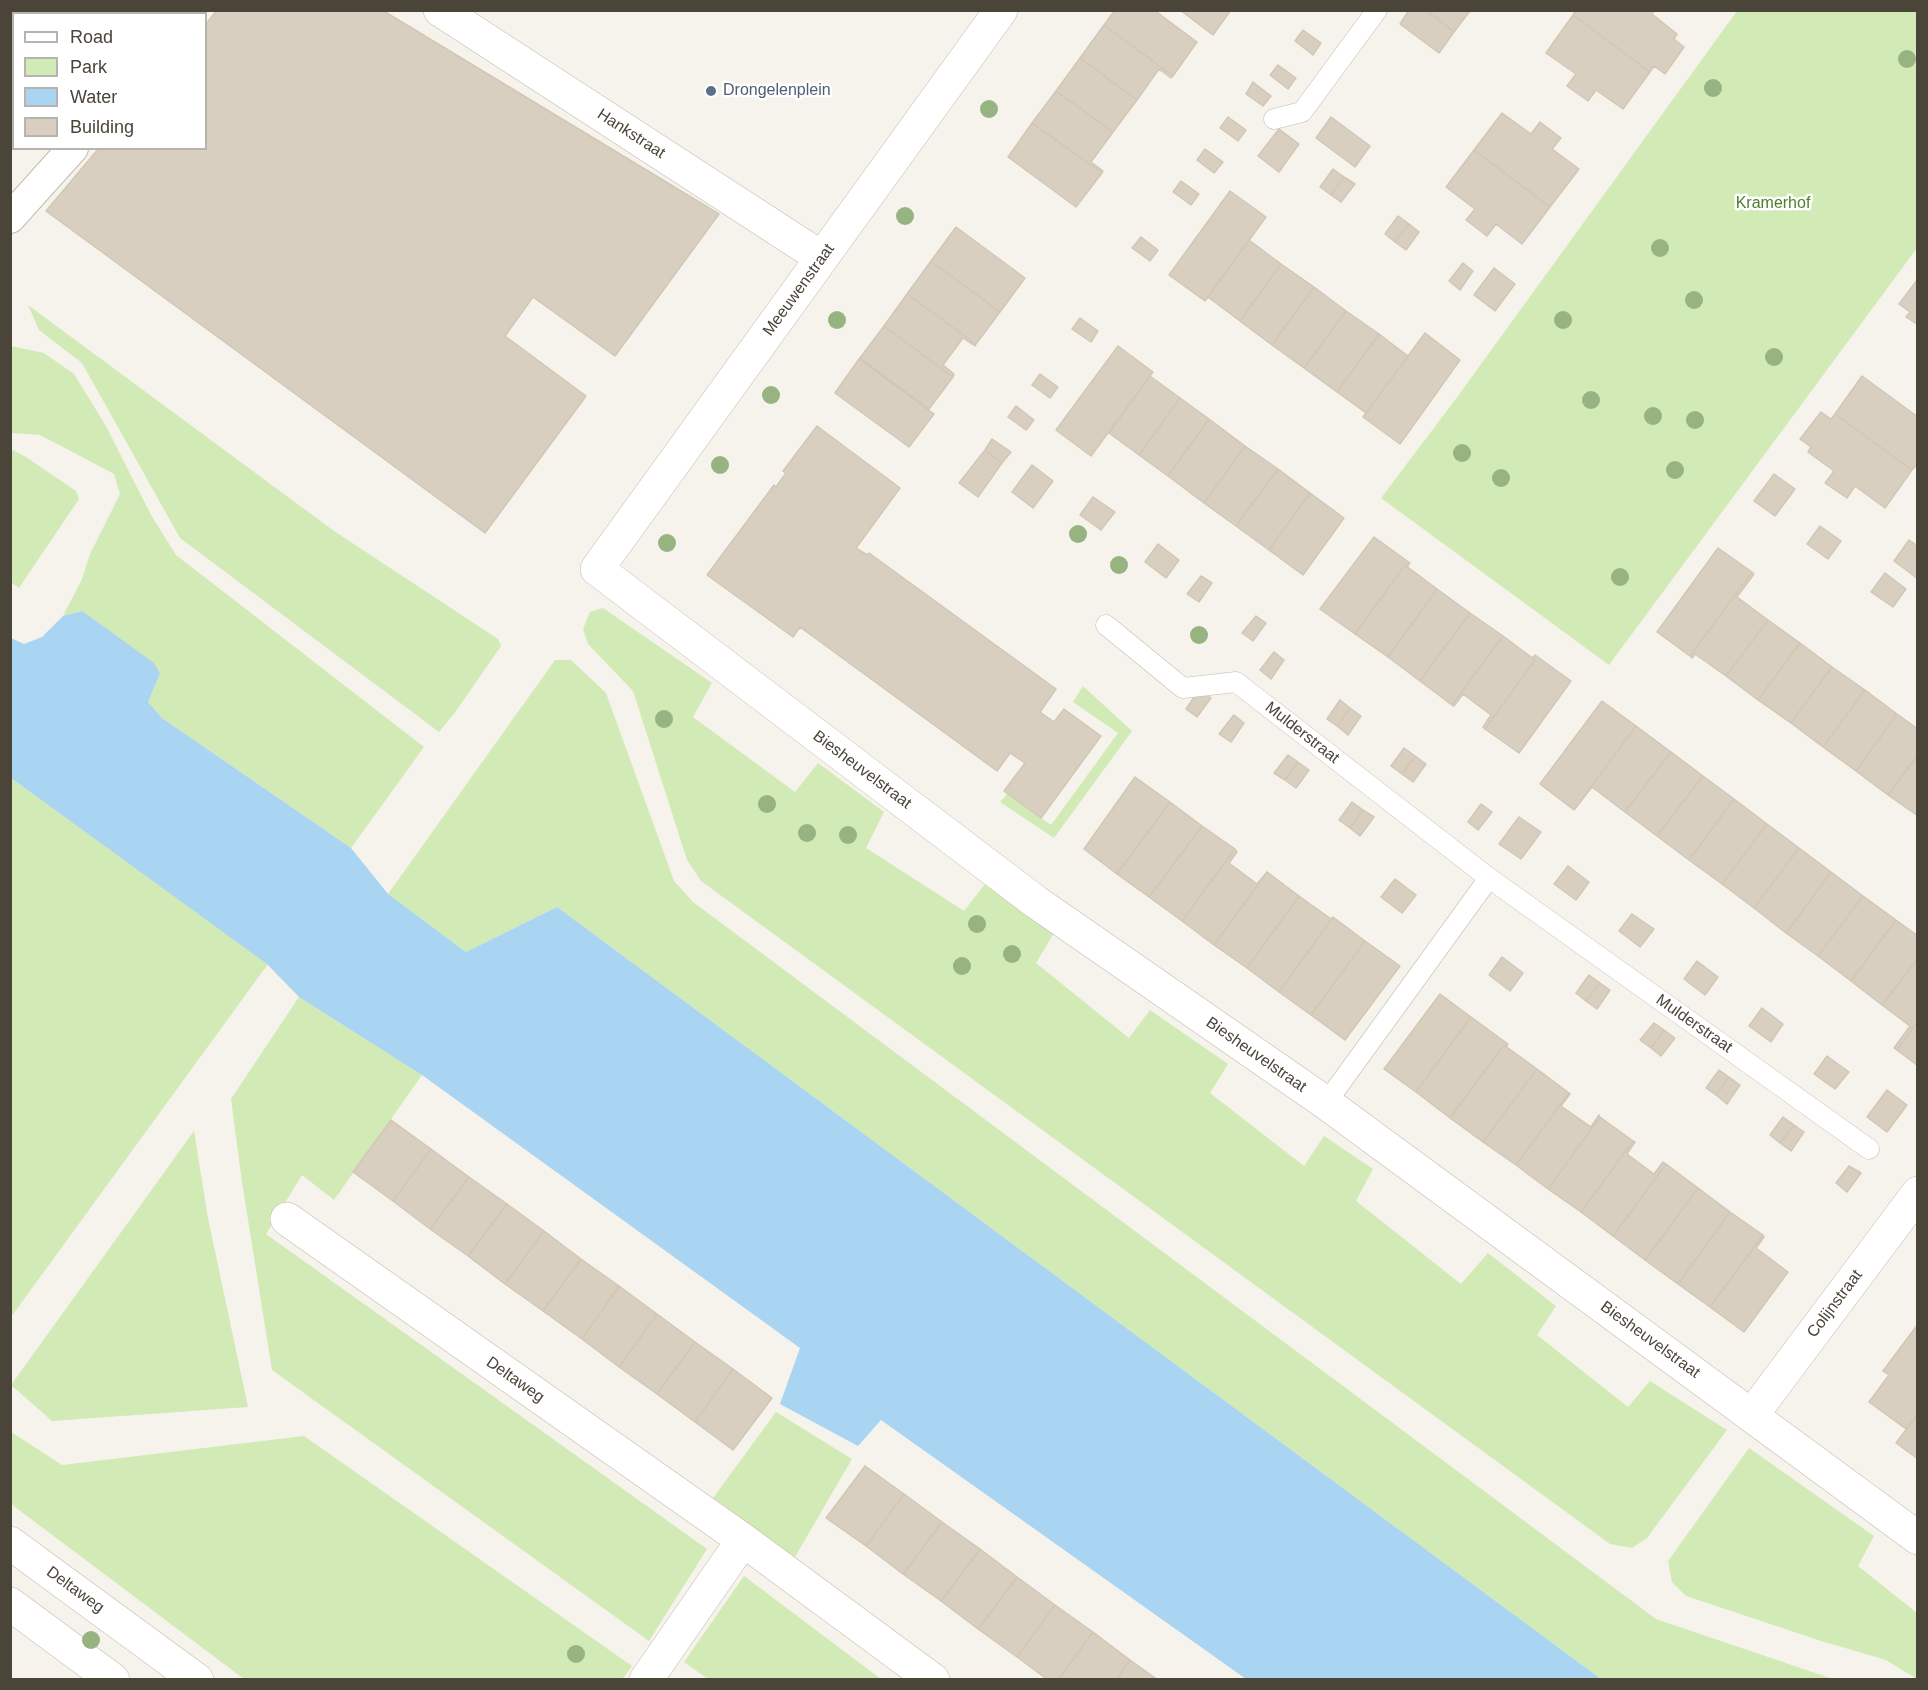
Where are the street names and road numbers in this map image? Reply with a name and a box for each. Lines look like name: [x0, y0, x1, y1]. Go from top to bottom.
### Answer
street label: Hankstraat: [593, 105, 669, 163]
street label: Meeuwenstraat: [759, 240, 839, 340]
street label: Mulderstraat: [1261, 698, 1343, 768]
street label: Biesheuvelstraat: [809, 727, 915, 813]
street label: Mulderstraat: [1652, 991, 1736, 1057]
street label: Biesheuvelstraat: [1202, 1013, 1310, 1097]
street label: Colijnstraat: [1803, 1266, 1867, 1342]
street label: Biesheuvelstraat: [1597, 1297, 1703, 1383]
street label: Deltaweg: [482, 1353, 548, 1407]
street label: Deltaweg: [42, 1563, 108, 1617]

